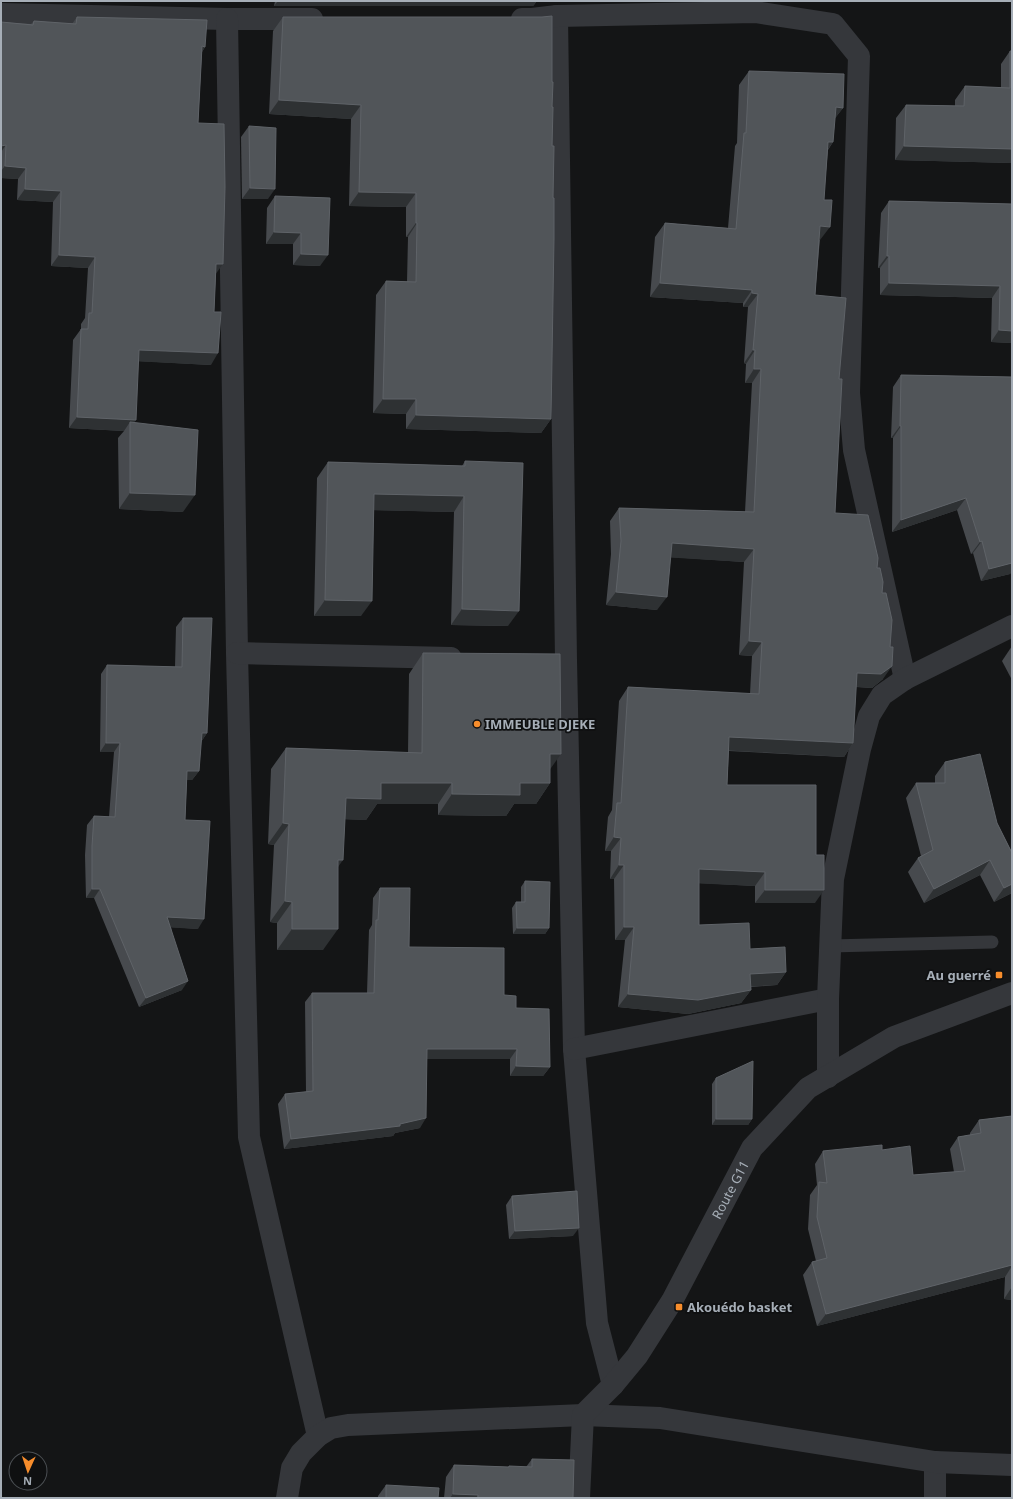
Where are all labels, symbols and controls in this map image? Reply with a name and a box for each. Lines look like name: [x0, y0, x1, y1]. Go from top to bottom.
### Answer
place label: IMMEUBLE DJEKE: [485, 715, 595, 733]
marker: IMMEUBLE DJEKE: [472, 719, 482, 729]
place label: Au guerré: [927, 966, 991, 984]
marker: Au guerré: [994, 970, 1004, 980]
street label: Route G11: [707, 1157, 753, 1222]
place label: Akouédo basket: [687, 1298, 792, 1316]
marker: Akouédo basket: [674, 1302, 684, 1312]
north arrow: [8, 1451, 48, 1491]
text: N: [23, 1474, 32, 1489]

